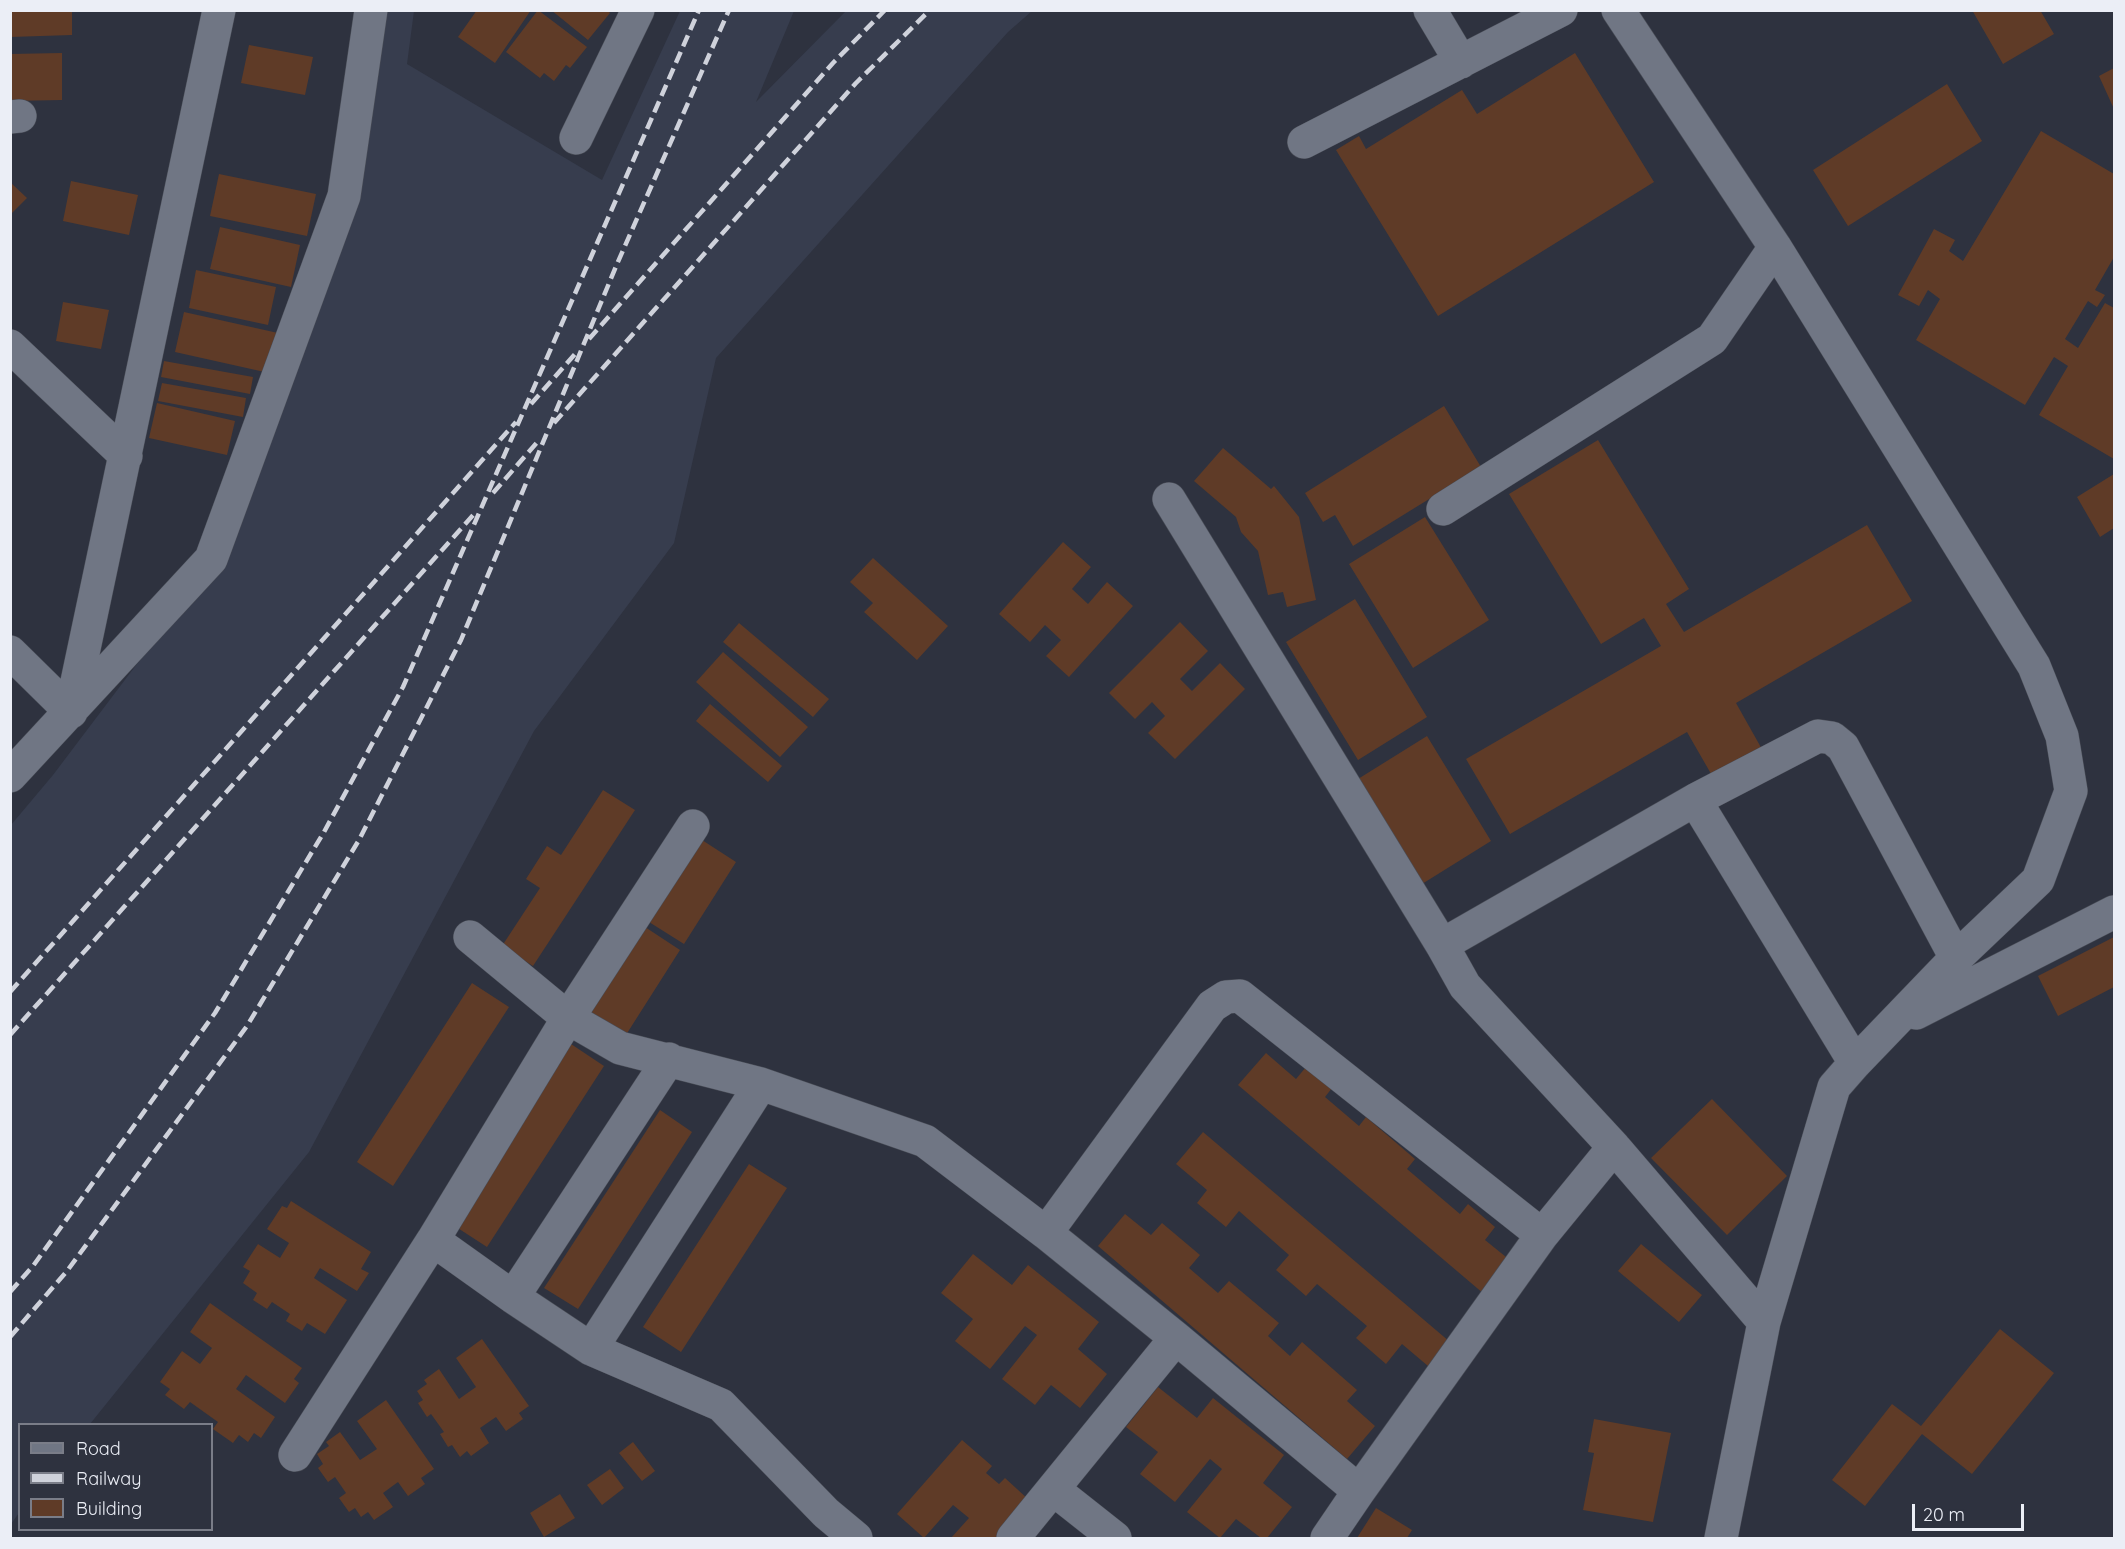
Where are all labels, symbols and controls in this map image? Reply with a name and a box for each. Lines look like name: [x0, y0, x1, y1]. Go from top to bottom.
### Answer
legend: [18, 1423, 213, 1531]
text: Road: [76, 1437, 121, 1460]
text: Railway: [76, 1467, 142, 1490]
scale bar: [1915, 1492, 2028, 1530]
text: Building: [76, 1497, 142, 1520]
text: 20 m: [1923, 1503, 1965, 1526]

